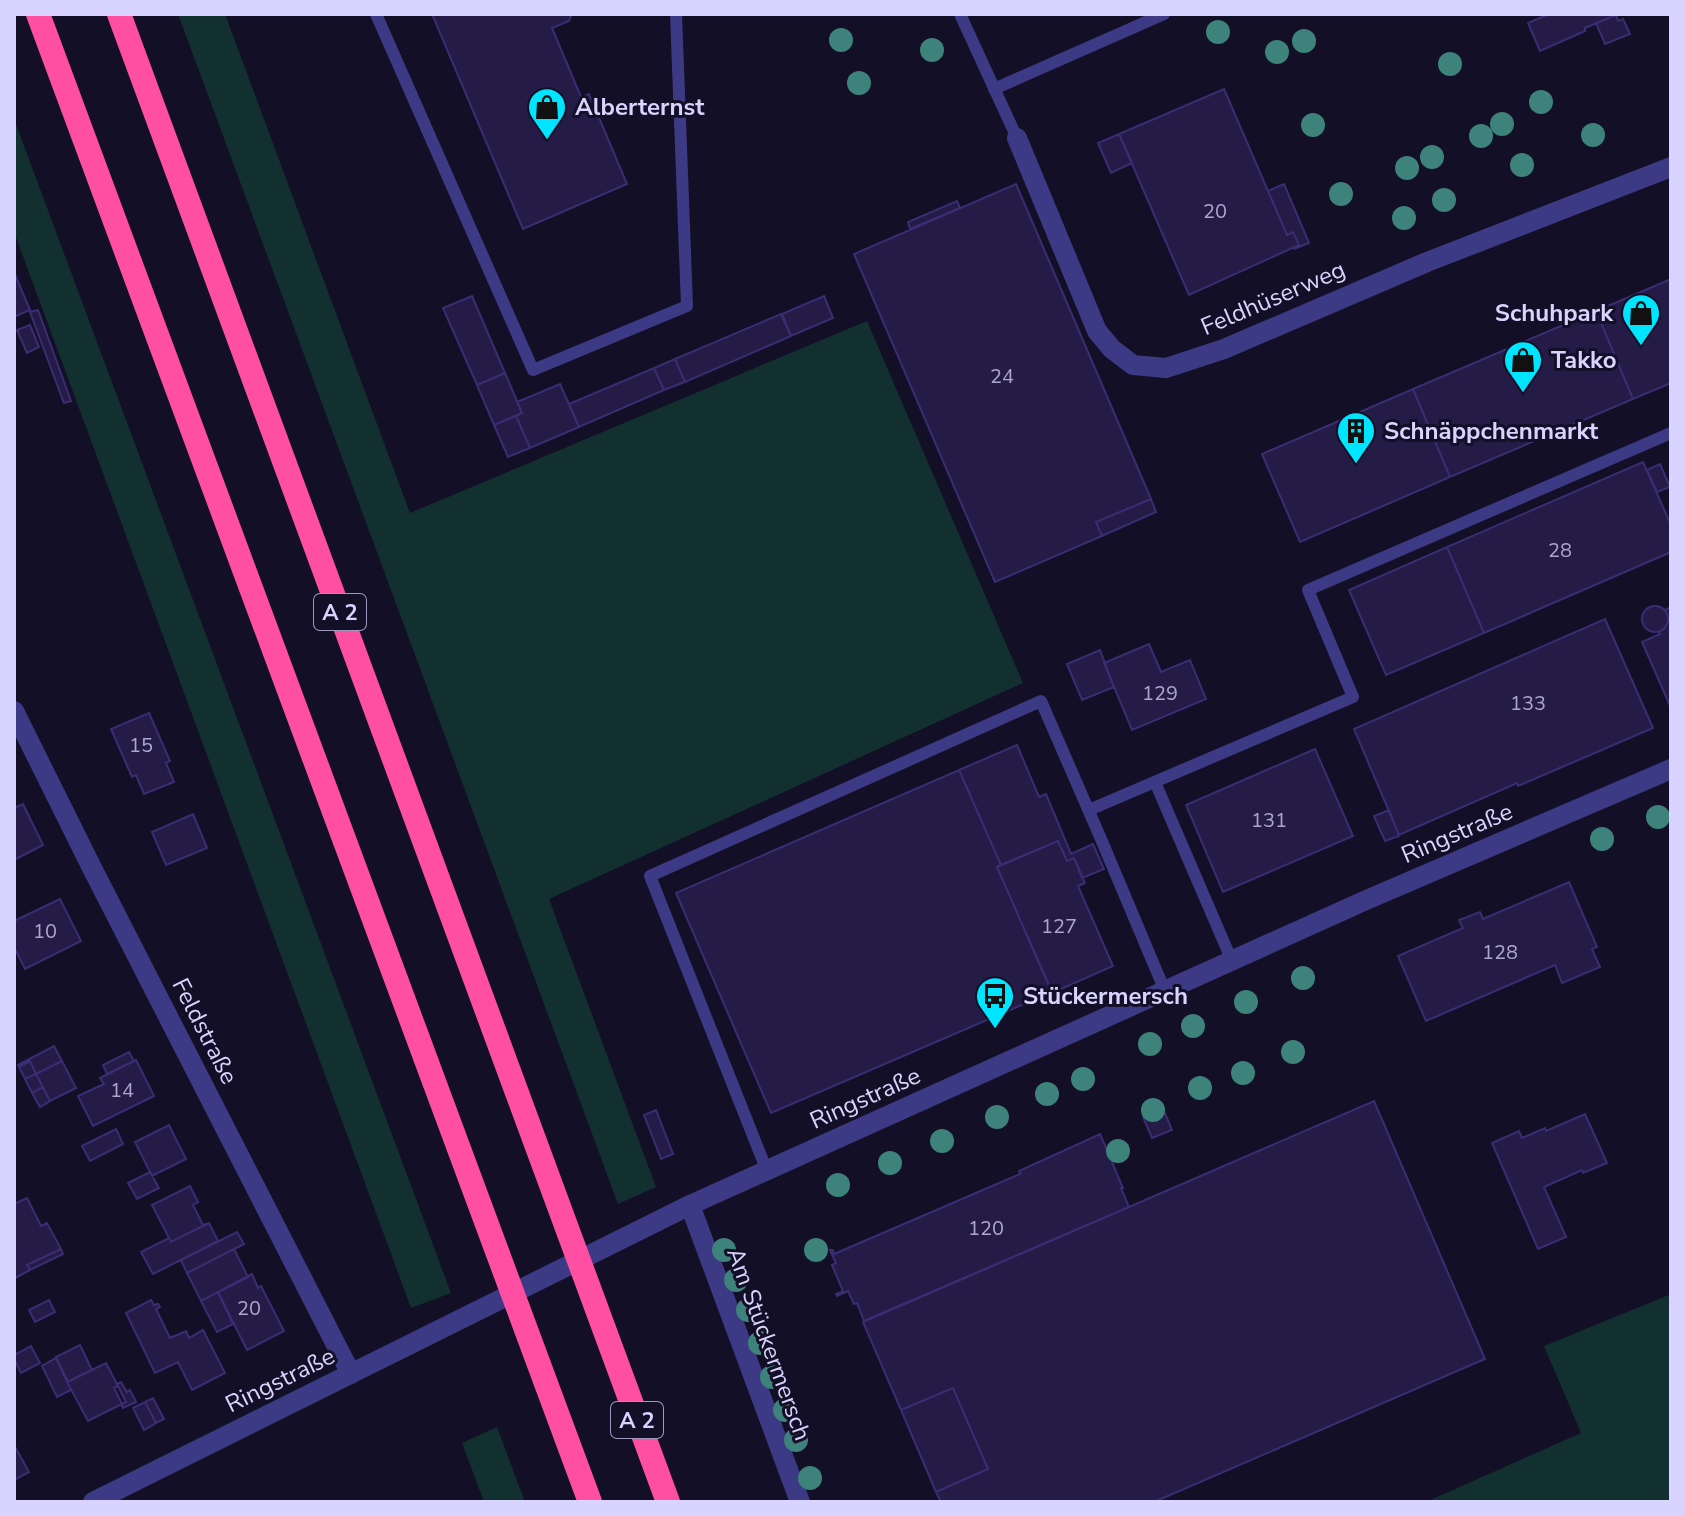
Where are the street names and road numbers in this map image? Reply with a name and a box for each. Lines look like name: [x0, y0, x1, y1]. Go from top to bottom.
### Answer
street label: Feldhüserweg: [1196, 253, 1350, 343]
road number: A 2: [314, 594, 366, 630]
street label: Ringstraße: [1396, 795, 1518, 871]
street label: Feldstraße: [165, 973, 245, 1089]
street label: Ringstraße: [805, 1059, 925, 1137]
street label: Am Stückermersch: [719, 1243, 819, 1445]
street label: Ringstraße: [220, 1340, 340, 1420]
road number: A 2: [611, 1402, 663, 1438]

